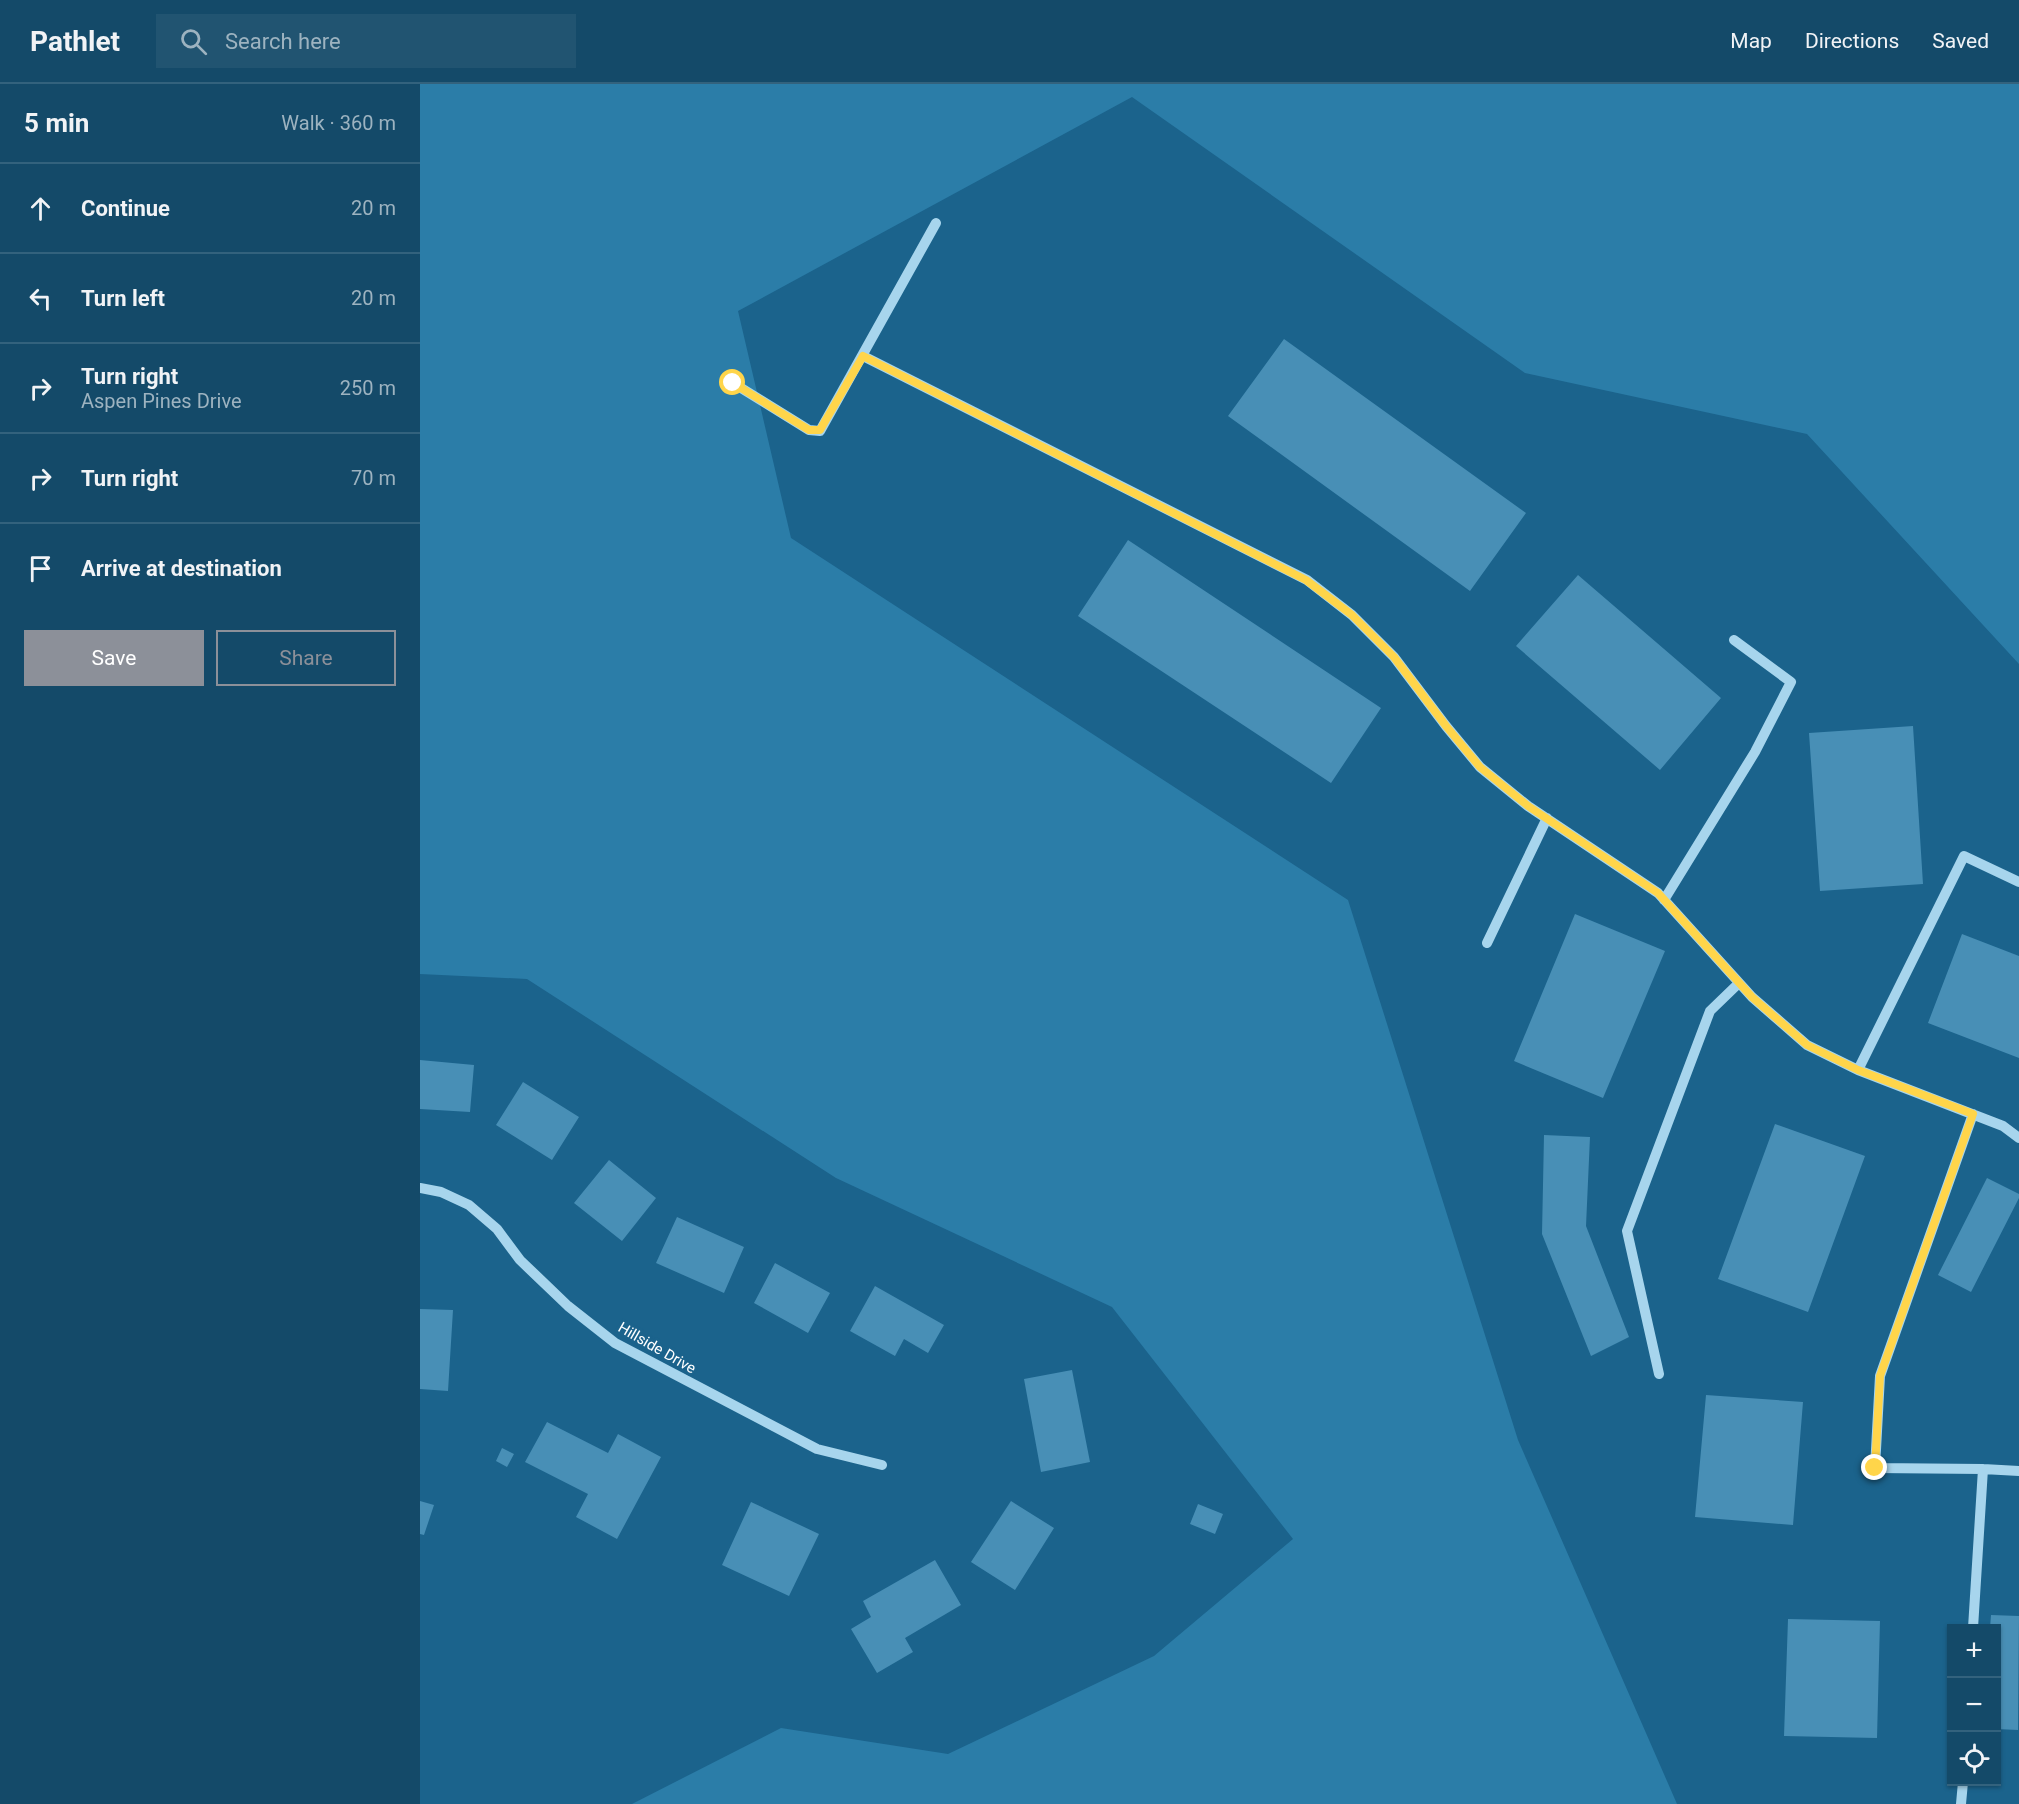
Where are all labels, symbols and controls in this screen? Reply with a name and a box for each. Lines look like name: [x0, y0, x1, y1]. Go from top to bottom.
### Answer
search box: [156, 14, 576, 68]
text: Pathlet: [30, 25, 120, 58]
icon: search: [177, 25, 210, 58]
text: Search here: [225, 29, 341, 54]
text: Map: [1730, 29, 1772, 53]
text: Directions: [1805, 29, 1899, 53]
text: Saved: [1932, 29, 1989, 53]
text: 5 min: [24, 108, 89, 138]
text: Walk · 360 m: [281, 111, 396, 135]
icon: ahead: [24, 192, 57, 225]
text: Continue: [81, 196, 170, 221]
text: 20 m: [351, 196, 396, 220]
icon: left: [24, 282, 57, 315]
text: Turn left: [81, 286, 165, 311]
text: 20 m: [351, 286, 396, 310]
text: Turn right: [81, 364, 178, 389]
route start: [719, 369, 745, 395]
icon: right: [24, 372, 57, 405]
text: 250 m: [340, 376, 396, 400]
text: Aspen Pines Drive: [81, 389, 242, 413]
icon: right: [24, 462, 57, 495]
text: Turn right: [81, 466, 178, 491]
text: 70 m: [351, 466, 396, 490]
icon: arrive: [24, 552, 57, 585]
text: Arrive at destination: [81, 556, 282, 581]
button: Save: [24, 630, 204, 686]
button: Share: [216, 630, 396, 686]
street label: Hillside Drive: [615, 1318, 699, 1378]
route end: [1861, 1454, 1887, 1480]
map controls: [1947, 1624, 2001, 1786]
button: +: [1947, 1624, 2001, 1678]
button: −: [1947, 1678, 2001, 1732]
button: locate: [1947, 1732, 2001, 1786]

